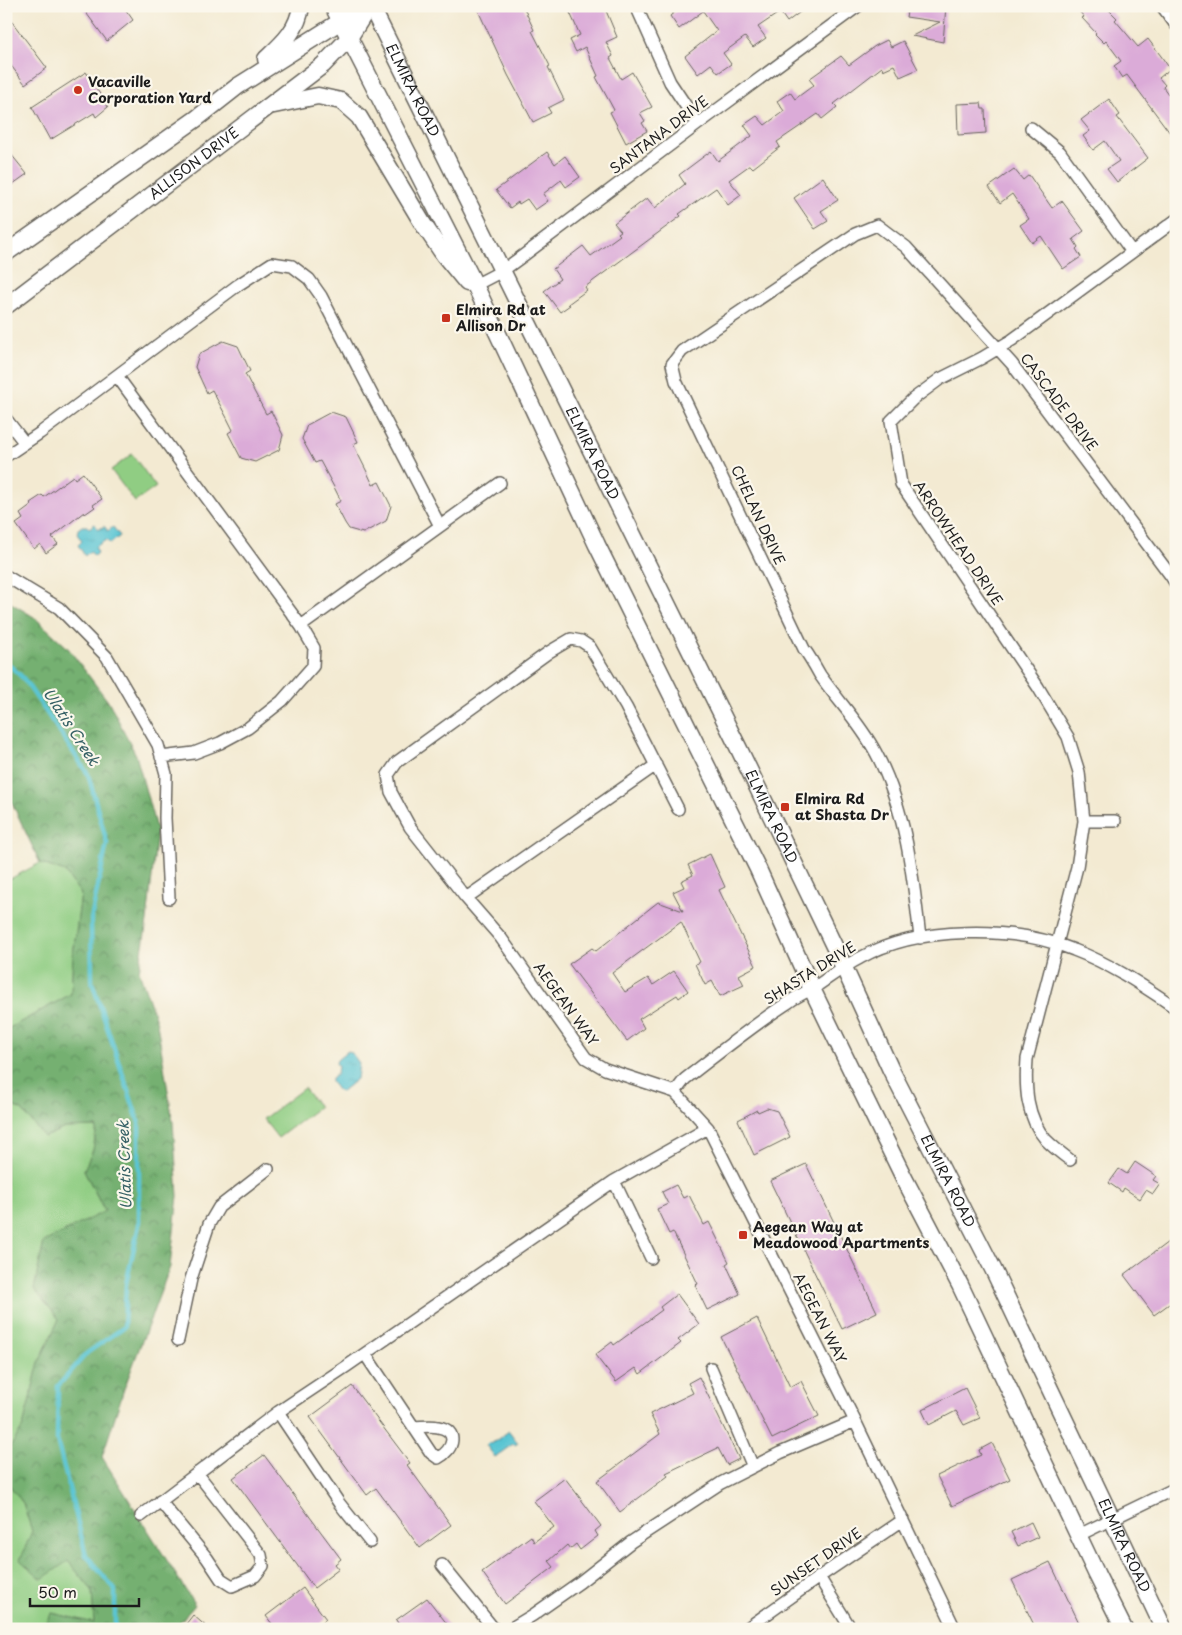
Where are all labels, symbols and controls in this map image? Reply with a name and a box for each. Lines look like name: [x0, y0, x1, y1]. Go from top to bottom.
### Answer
street label: ELMIRA ROAD: [381, 40, 445, 140]
place label: Vacaville Corporation Yard: [88, 71, 212, 108]
marker: Vacaville Corporation Yard: [72, 84, 84, 96]
street label: SANTANA DRIVE: [605, 90, 713, 179]
street label: ALLISON DRIVE: [144, 122, 243, 204]
place label: Elmira Rd at Allison Dr: [455, 299, 546, 336]
marker: Elmira Rd at Allison Dr: [440, 312, 452, 324]
street label: CASCADE DRIVE: [1016, 348, 1103, 455]
street label: ELMIRA ROAD: [561, 403, 625, 503]
street label: CHELAN DRIVE: [726, 461, 791, 568]
street label: ARROWHEAD DRIVE: [909, 476, 1008, 610]
water label: Ulatis Creek: [38, 683, 107, 770]
street label: ELMIRA ROAD: [740, 766, 804, 867]
place label: Elmira Rd at Shasta Dr: [795, 788, 890, 825]
marker: Elmira Rd at Shasta Dr: [779, 801, 791, 813]
street label: SHASTA DRIVE: [760, 936, 860, 1009]
street label: AEGEAN WAY: [529, 958, 604, 1050]
water label: Ulatis Creek: [110, 1119, 137, 1210]
street label: ELMIRA ROAD: [916, 1131, 981, 1231]
place label: Aegean Way at Meadowood Apartments: [753, 1216, 929, 1253]
marker: Aegean Way at Meadowood Apartments: [737, 1229, 749, 1241]
street label: AEGEAN WAY: [789, 1269, 852, 1367]
street label: ELMIRA ROAD: [1093, 1495, 1156, 1596]
street label: SUNSET DRIVE: [766, 1522, 866, 1601]
scale bar: [30, 1575, 139, 1607]
text: 50 m: [38, 1580, 77, 1603]

